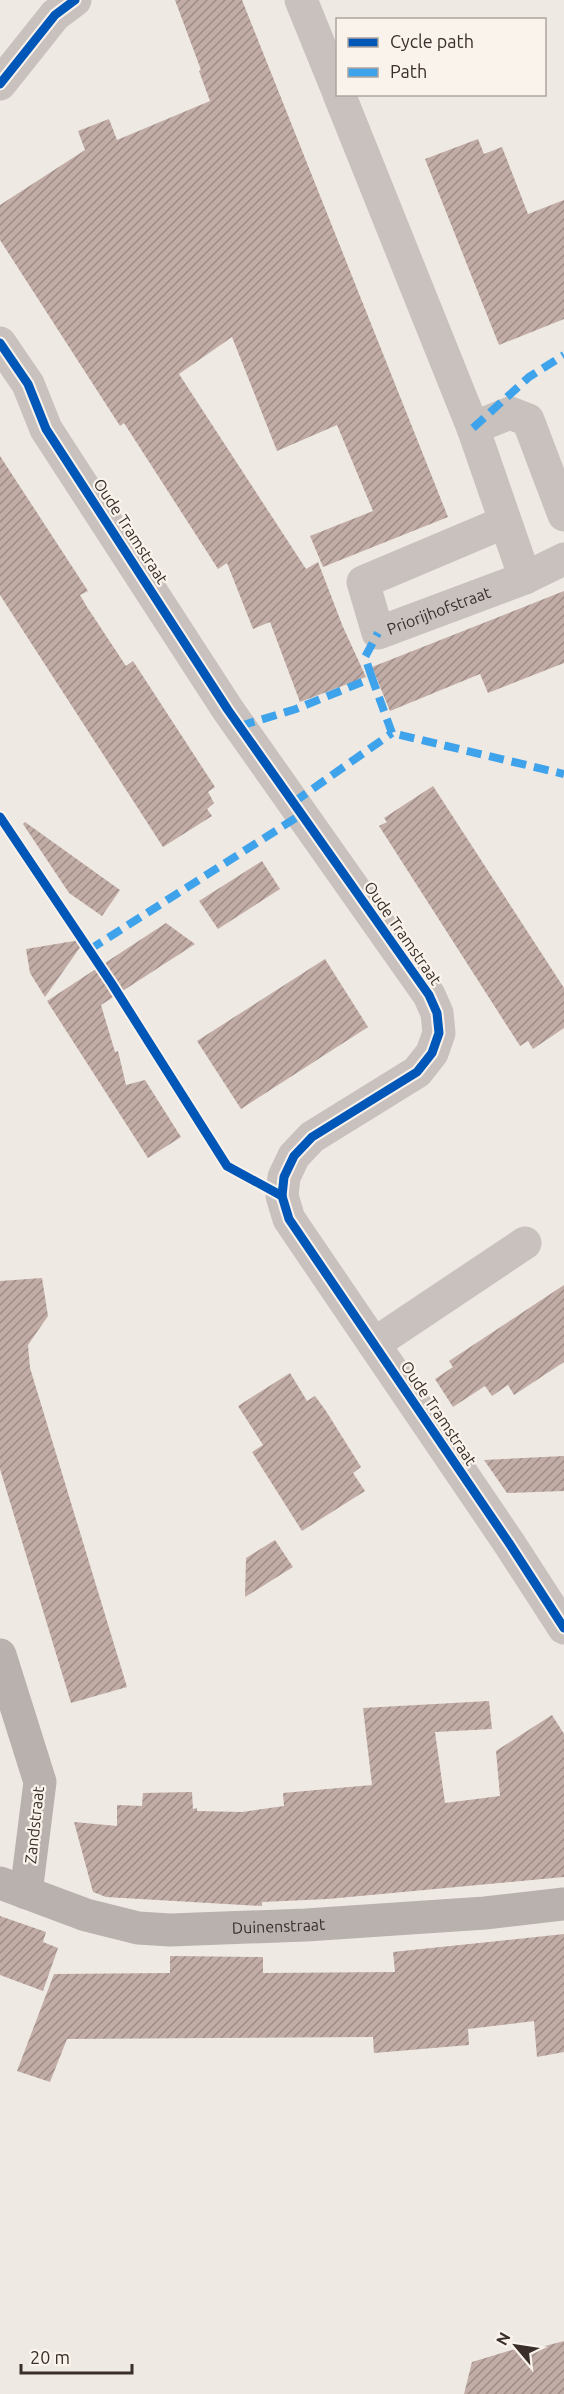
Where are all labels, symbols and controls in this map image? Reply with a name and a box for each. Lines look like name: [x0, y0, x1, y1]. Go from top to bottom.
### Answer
legend: [336, 18, 546, 96]
text: Cycle path: [390, 31, 474, 51]
text: Path: [390, 61, 427, 81]
street label: Oude Tramstraat: [90, 475, 172, 588]
street label: Priorijhofstraat: [384, 582, 494, 638]
street label: Oude Tramstraat: [361, 878, 446, 989]
street label: Oude Tramstraat: [397, 1357, 481, 1469]
street label: Zandstraat: [21, 1785, 47, 1865]
street label: Duinenstraat: [231, 1915, 327, 1937]
north arrow: [486, 2316, 546, 2376]
text: N: [492, 2329, 514, 2348]
scale bar: [21, 2337, 132, 2375]
text: 20 m: [30, 2347, 70, 2367]

